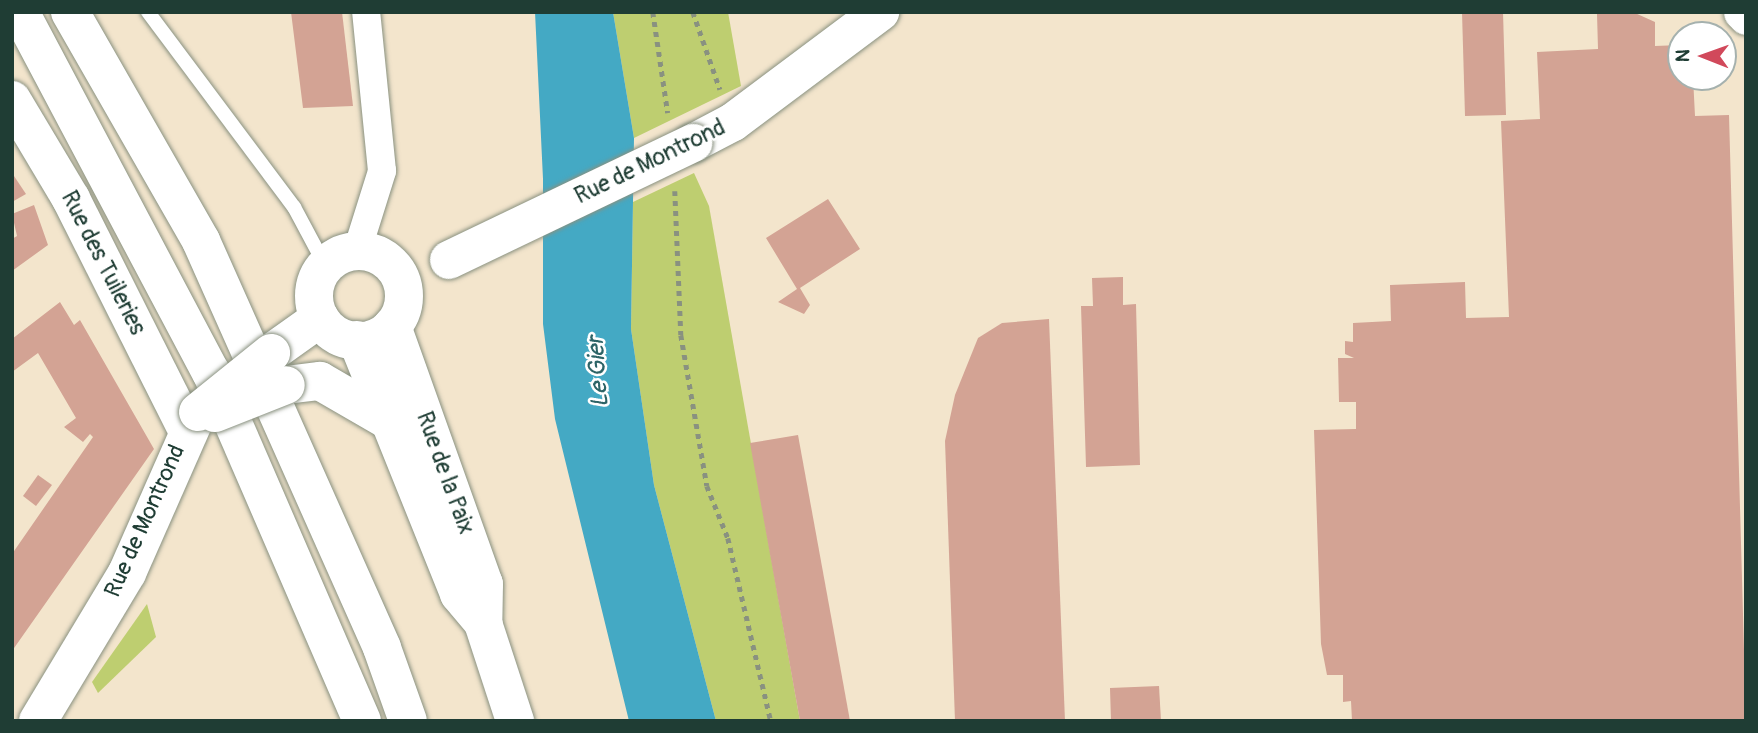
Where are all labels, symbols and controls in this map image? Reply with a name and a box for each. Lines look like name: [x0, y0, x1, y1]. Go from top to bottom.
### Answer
north arrow: [1667, 21, 1737, 91]
text: N: [1671, 49, 1695, 62]
street label: Rue de Montrond: [570, 114, 730, 210]
street label: Rue des Tuileries: [55, 186, 151, 340]
water label: Le Gier: [581, 336, 615, 408]
street label: Rue de la Paix: [410, 408, 480, 538]
street label: Rue de Montrond: [99, 441, 191, 601]

